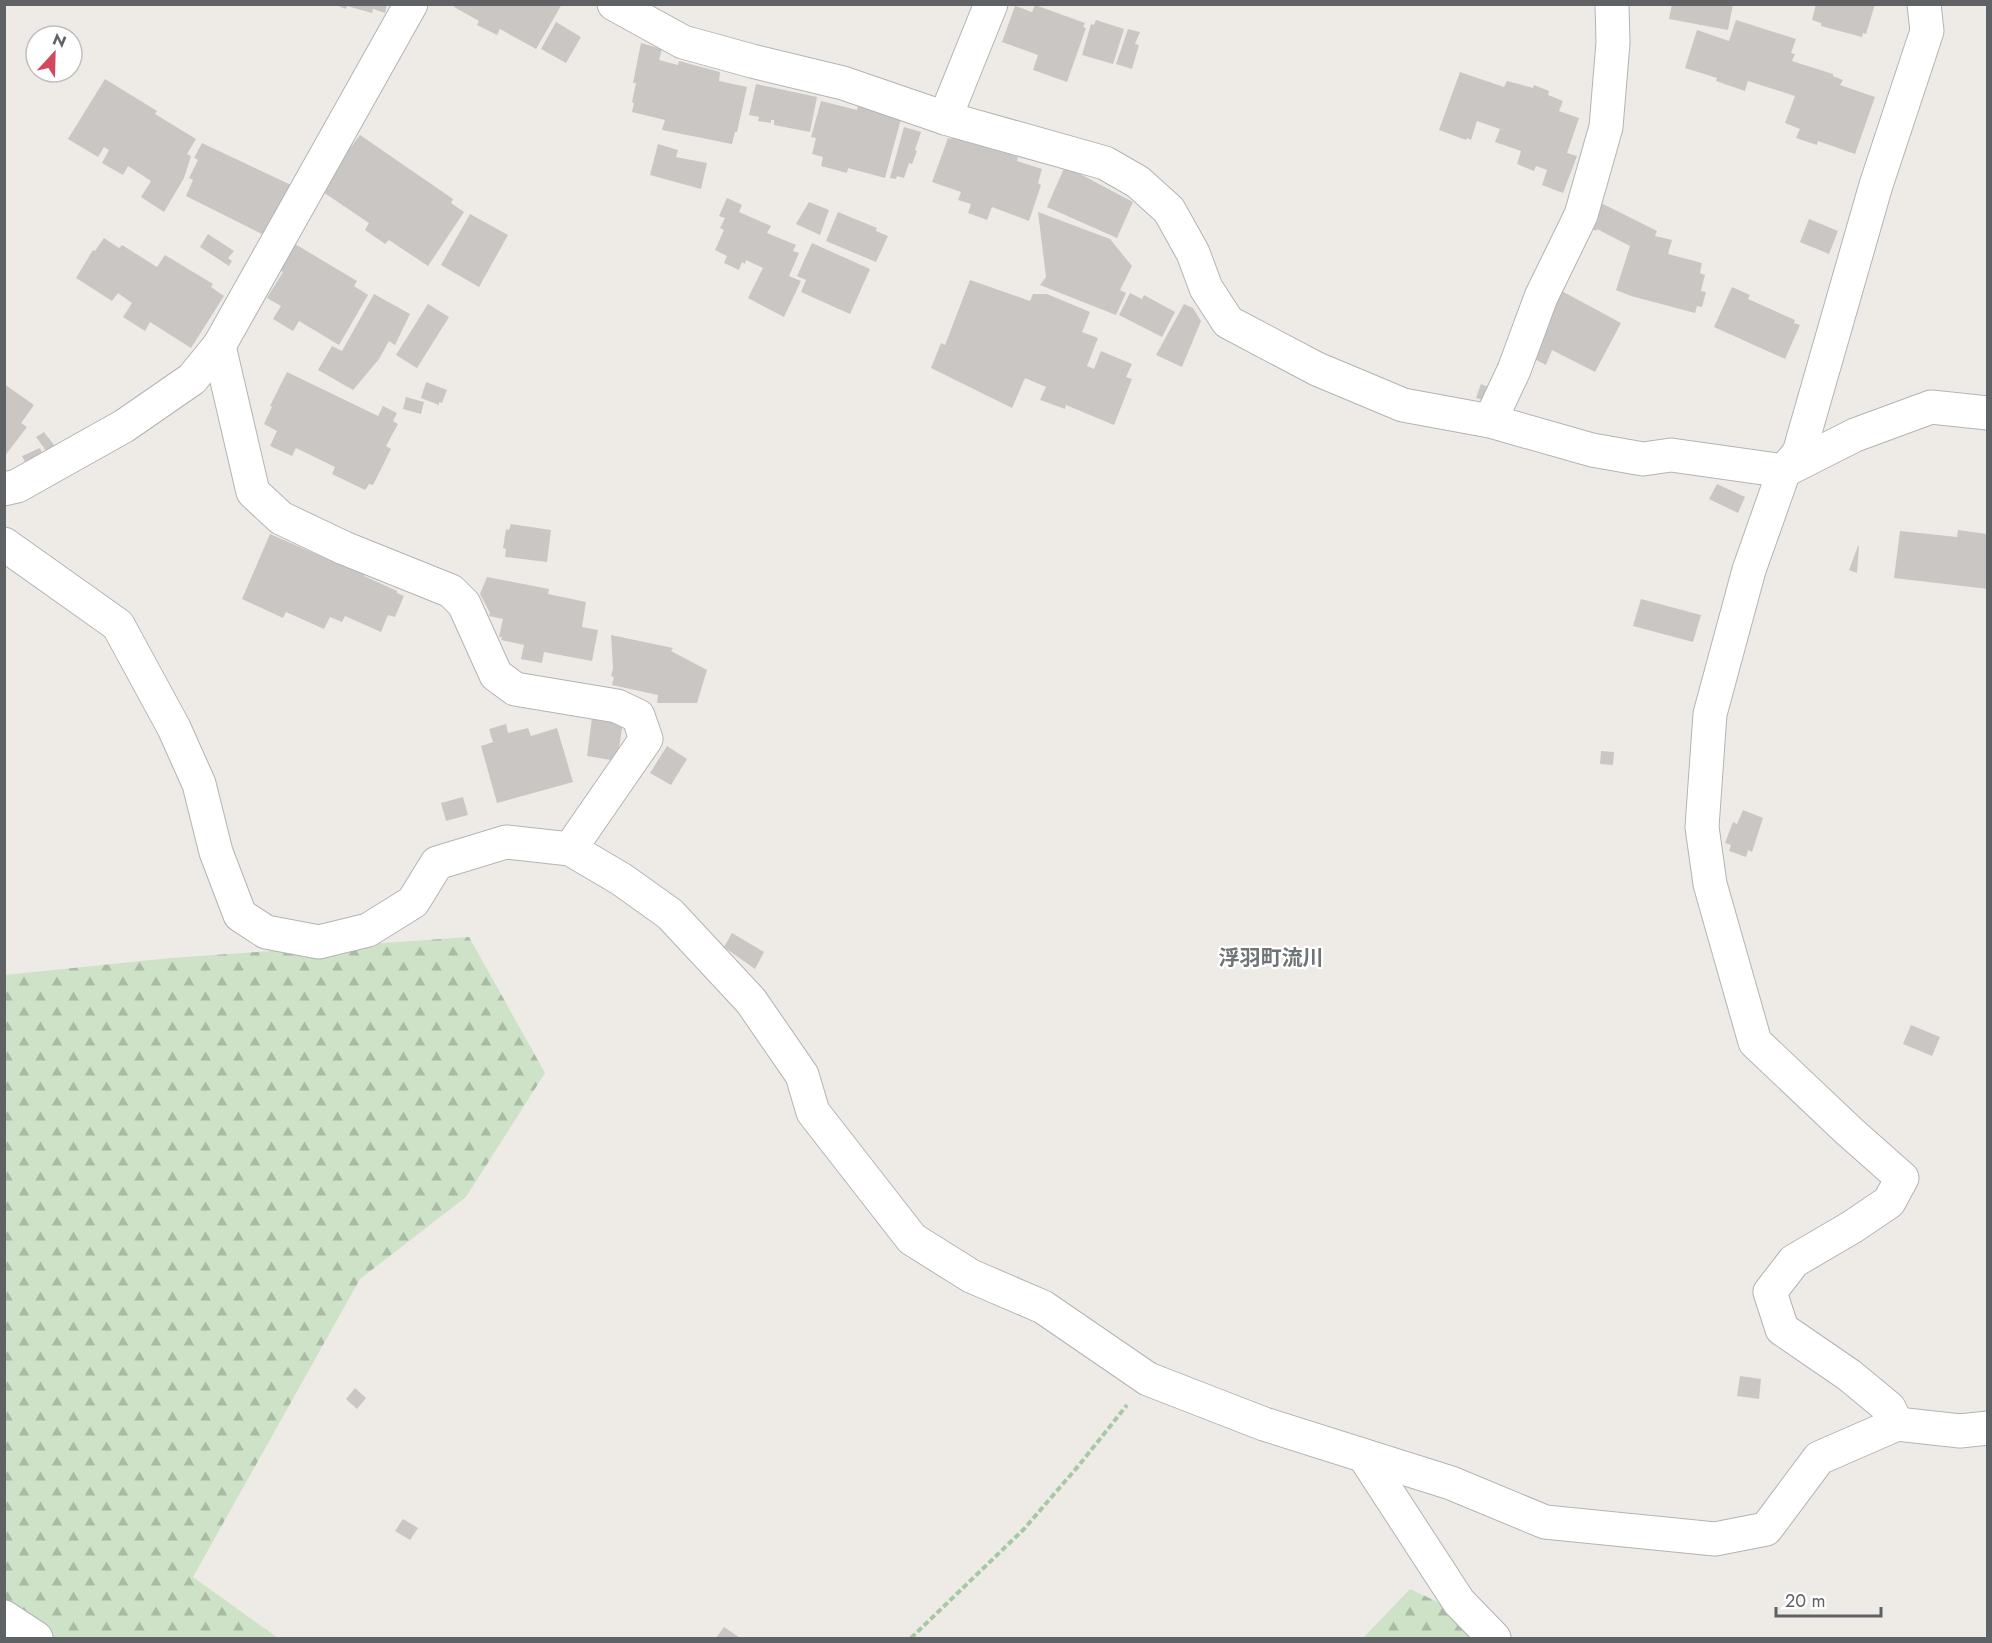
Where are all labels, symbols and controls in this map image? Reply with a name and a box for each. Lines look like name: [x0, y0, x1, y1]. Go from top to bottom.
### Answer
north arrow: [24, 24, 84, 84]
text: N: [49, 28, 70, 54]
district label: 浮羽町流川: [1219, 943, 1324, 973]
scale bar: [1776, 1580, 1881, 1618]
text: 20 m: [1785, 1588, 1825, 1614]

